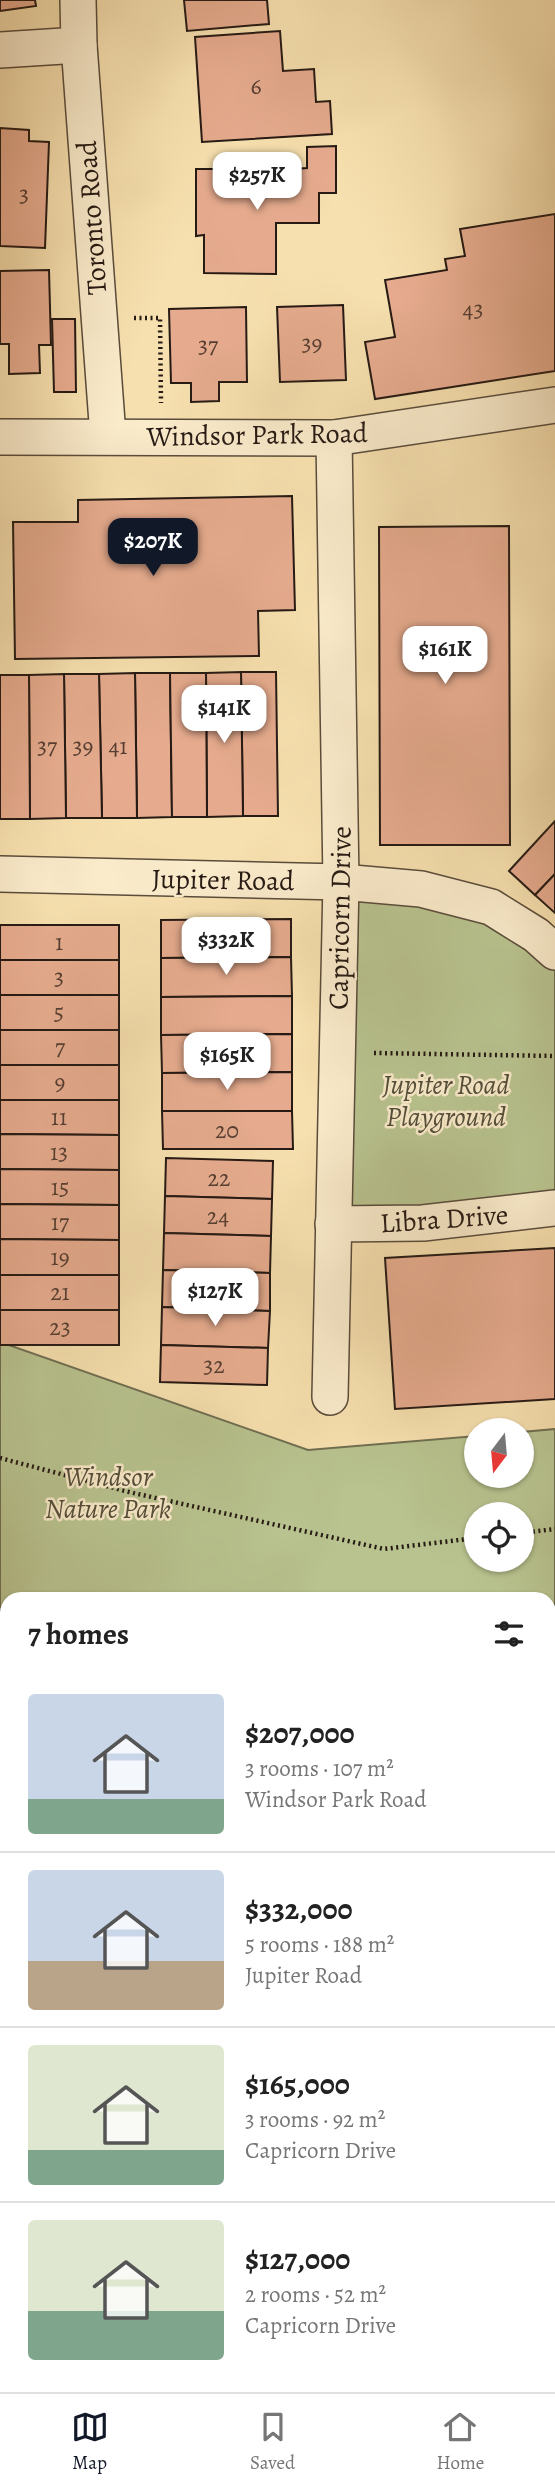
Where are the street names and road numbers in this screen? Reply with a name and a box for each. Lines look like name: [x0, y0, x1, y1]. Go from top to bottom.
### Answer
street label: Toronto Road: [68, 139, 116, 296]
street label: Windsor Park Road: [145, 414, 369, 456]
street label: Capricorn Drive: [319, 826, 361, 1010]
street label: Jupiter Road: [151, 860, 296, 900]
street label: Libra Drive: [379, 1196, 509, 1242]

